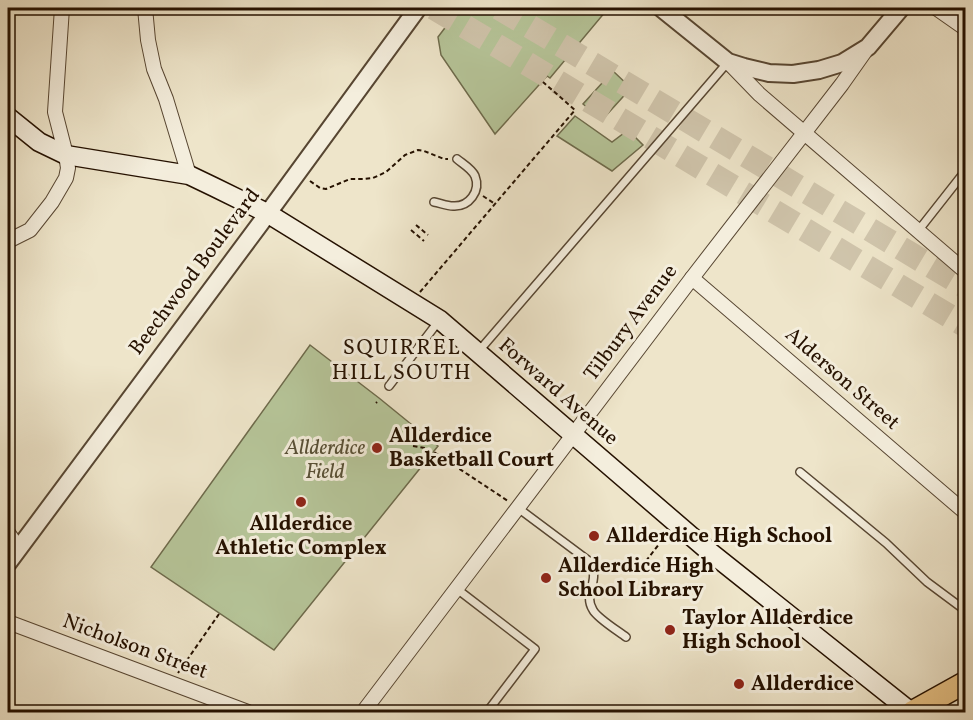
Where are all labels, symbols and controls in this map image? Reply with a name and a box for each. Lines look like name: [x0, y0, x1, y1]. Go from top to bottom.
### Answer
street label: Beechwood Boulevard: [123, 182, 267, 362]
street label: Tilbury Avenue: [577, 259, 685, 387]
street label: Alderson Street: [778, 321, 906, 437]
street label: Forward Avenue: [492, 332, 625, 452]
district label: SQUIRREL HILL SOUTH: [332, 333, 472, 389]
place label: Allderdice Basketball Court: [389, 422, 554, 475]
park label: Allderdice Field: [284, 434, 365, 487]
marker: Allderdice Basketball Court: [370, 441, 384, 455]
marker: Allderdice Athletic Complex: [294, 495, 308, 509]
place label: Allderdice Athletic Complex: [215, 510, 387, 563]
place label: Allderdice High School: [606, 522, 832, 551]
marker: Allderdice High School: [587, 529, 601, 543]
place label: Allderdice High School Library: [558, 552, 715, 605]
marker: Allderdice High School Library: [539, 571, 553, 585]
place label: Taylor Allderdice High School: [682, 604, 853, 657]
street label: Nicholson Street: [58, 607, 212, 687]
marker: Taylor Allderdice High School: [663, 623, 677, 637]
place label: Allderdice: [751, 670, 854, 699]
marker: Allderdice: [732, 677, 746, 691]

